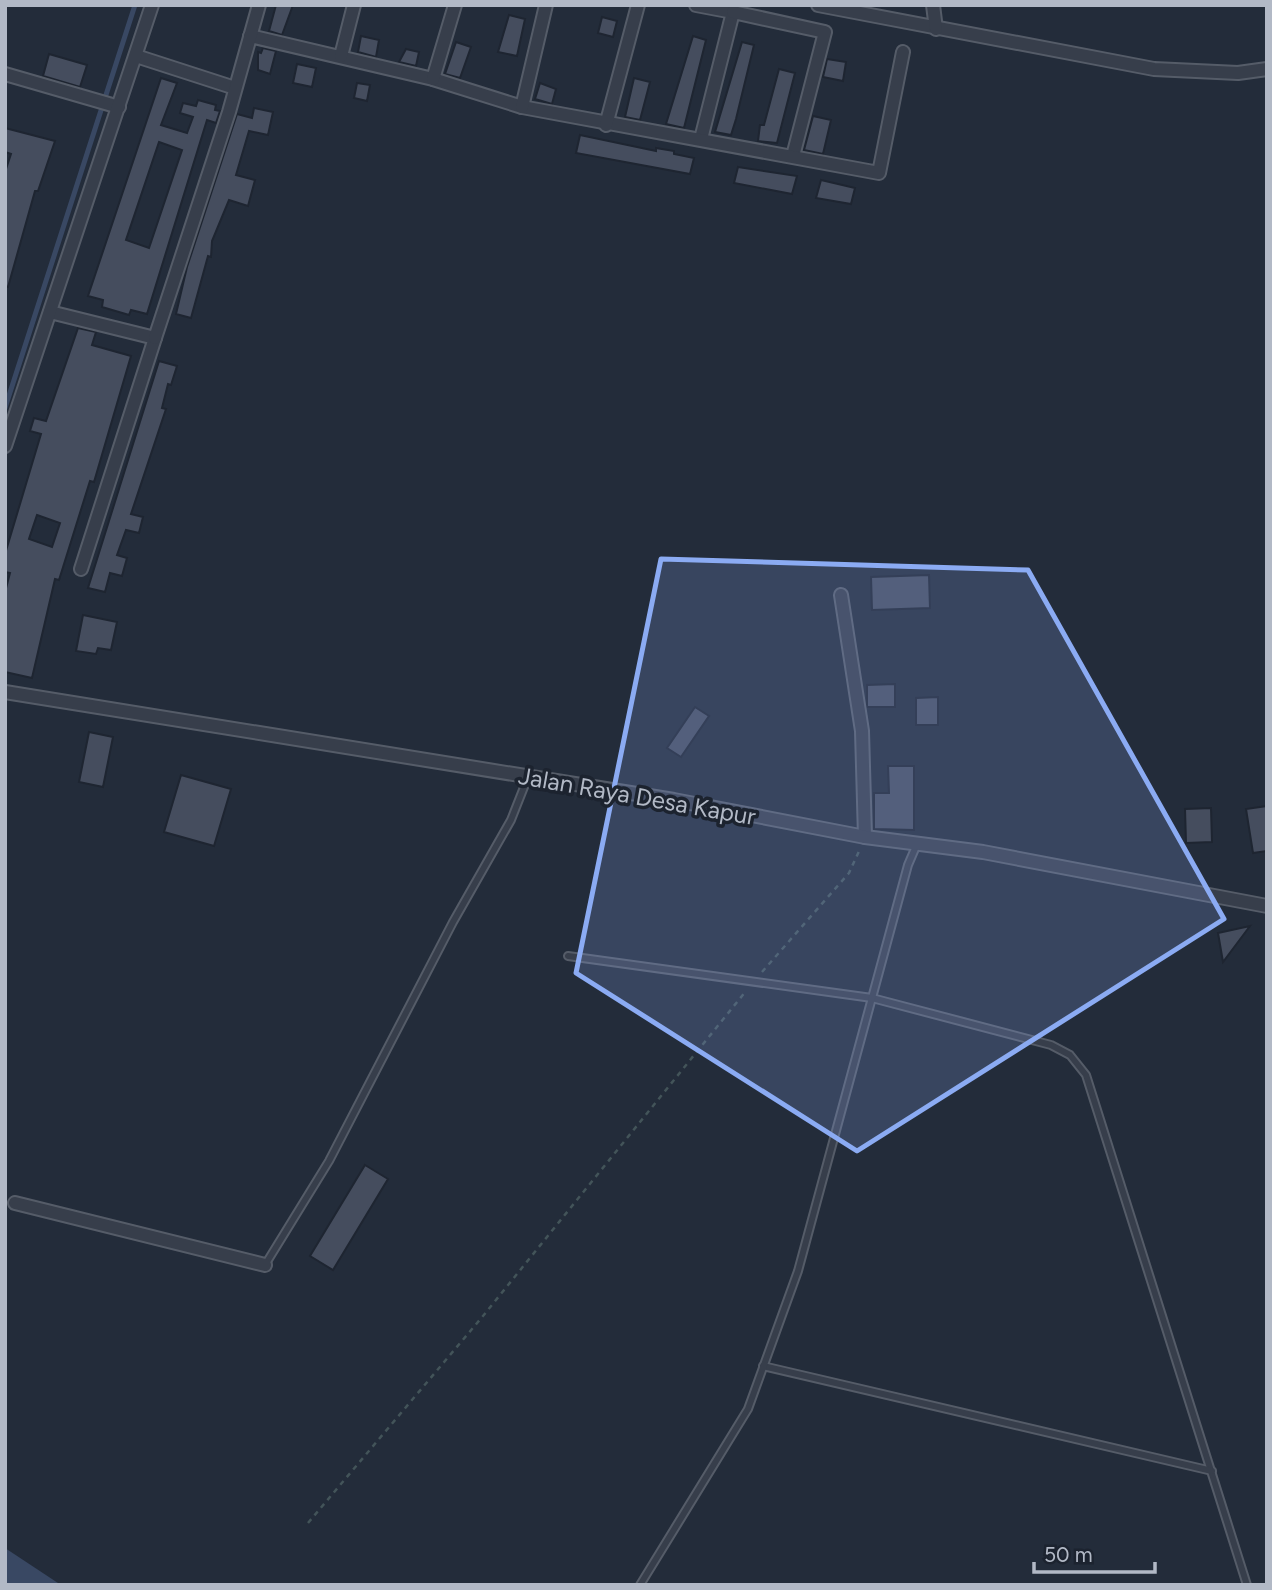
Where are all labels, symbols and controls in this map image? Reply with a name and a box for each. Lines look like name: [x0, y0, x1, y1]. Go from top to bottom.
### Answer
street label: Jalan Raya Desa Kapur: [516, 761, 758, 831]
scale bar: [1034, 1530, 1155, 1574]
text: 50 m: [1044, 1542, 1093, 1567]

